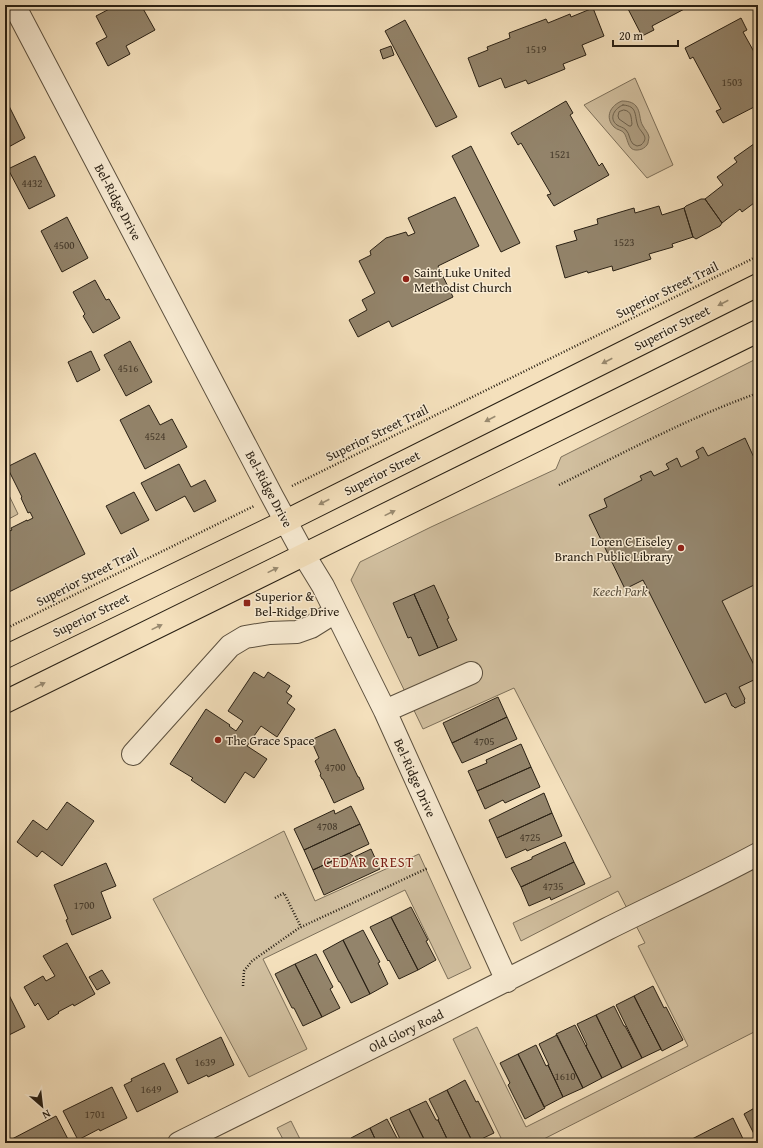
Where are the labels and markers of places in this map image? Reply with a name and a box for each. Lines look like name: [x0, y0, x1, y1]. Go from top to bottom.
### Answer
place label: Saint Luke United Methodist Church: [414, 263, 513, 297]
marker: Saint Luke United Methodist Church: [401, 274, 411, 284]
place label: Loren C Eiseley Branch Public Library: [555, 532, 674, 566]
marker: Loren C Eiseley Branch Public Library: [676, 543, 686, 553]
place label: Superior & Bel‐Ridge Drive: [255, 587, 339, 621]
marker: Superior & Bel‐Ridge Drive: [242, 598, 252, 608]
place label: The Grace Space: [226, 731, 315, 750]
marker: The Grace Space: [213, 735, 223, 745]

